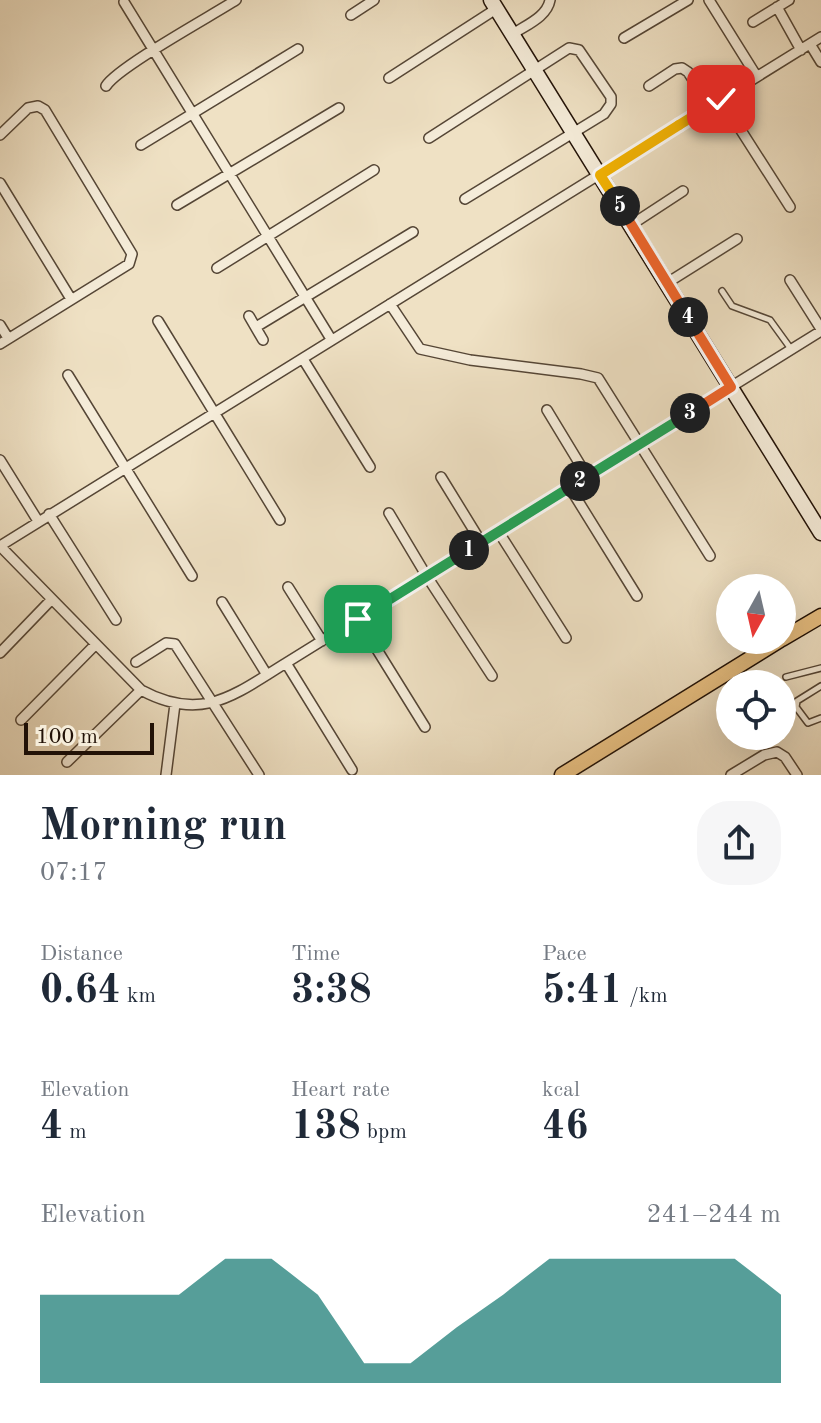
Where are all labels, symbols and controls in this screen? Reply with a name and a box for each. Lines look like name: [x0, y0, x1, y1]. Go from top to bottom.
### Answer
pin: [687, 65, 755, 133]
icon: check: [699, 77, 743, 121]
pin: 5: [600, 186, 640, 226]
text: 5: [614, 195, 626, 217]
pin: 4: [668, 297, 708, 337]
text: 4: [682, 306, 694, 328]
pin: 3: [670, 393, 710, 433]
text: 3: [684, 402, 696, 424]
pin: 2: [560, 461, 600, 501]
text: 2: [574, 470, 586, 492]
pin: 1: [449, 530, 489, 570]
text: 1: [463, 539, 475, 561]
north arrow: [716, 574, 796, 654]
map controls: [716, 574, 796, 750]
pin: [324, 585, 392, 653]
icon: arrive: [336, 597, 380, 641]
button: locate: [716, 670, 796, 750]
scale bar: [24, 719, 154, 755]
text: 100 m: [36, 726, 98, 748]
button: share: [697, 801, 781, 885]
text: Morning run: [40, 805, 287, 849]
text: 07:17: [40, 860, 108, 886]
text: Distance: [40, 943, 123, 965]
text: Time: [291, 943, 340, 965]
text: Pace: [542, 943, 587, 965]
text: 0.64: [40, 972, 121, 1012]
text: 3:38: [291, 972, 372, 1012]
text: 5:41: [542, 972, 623, 1012]
text: km: [121, 985, 156, 1007]
text: /km: [623, 985, 668, 1007]
text: Elevation: [40, 1079, 130, 1101]
text: Heart rate: [291, 1079, 390, 1101]
text: kcal: [542, 1079, 580, 1101]
text: 4: [40, 1108, 63, 1148]
text: 138: [291, 1108, 361, 1148]
text: 46: [542, 1108, 588, 1148]
text: m: [63, 1121, 87, 1143]
text: bpm: [361, 1121, 407, 1143]
text: Elevation: [40, 1202, 146, 1228]
text: 241–244 m: [646, 1202, 781, 1228]

